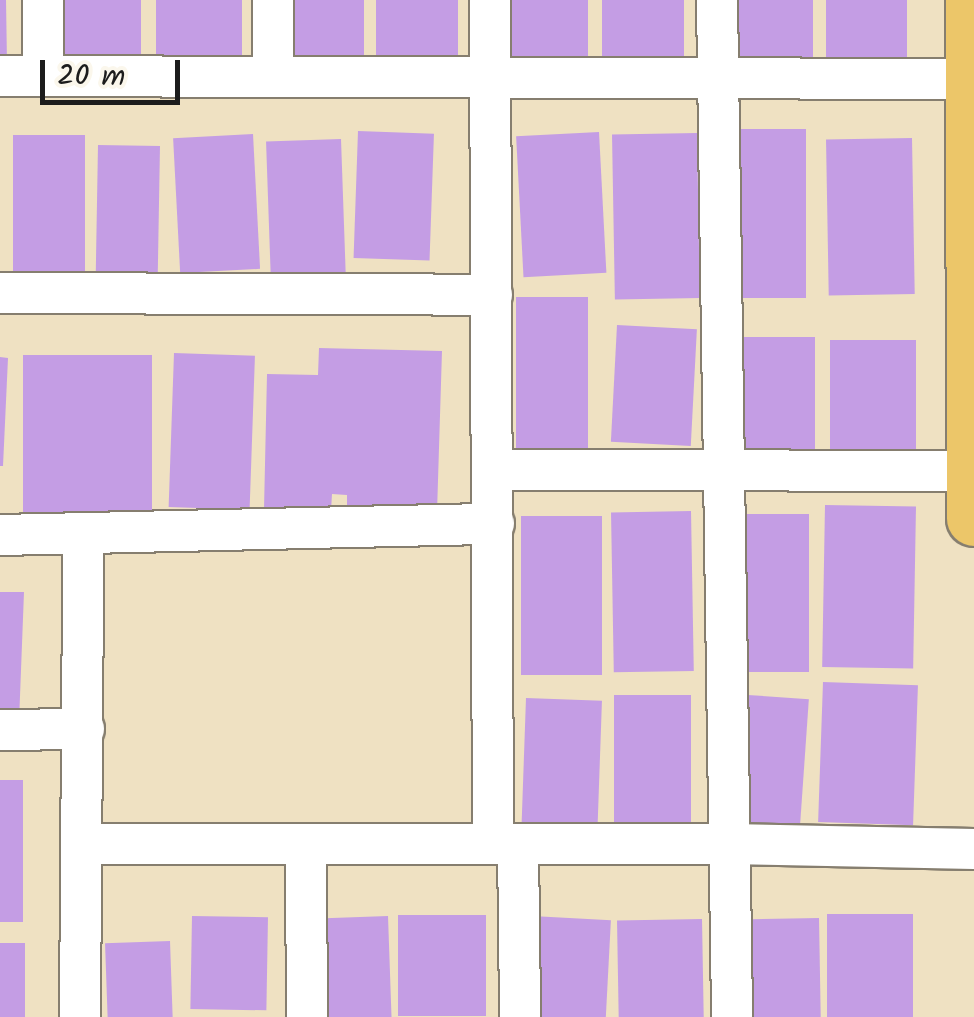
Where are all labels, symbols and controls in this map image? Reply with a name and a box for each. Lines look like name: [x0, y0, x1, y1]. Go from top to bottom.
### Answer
scale bar: [45, 40, 185, 102]
text: 20 m: [57, 53, 125, 101]

